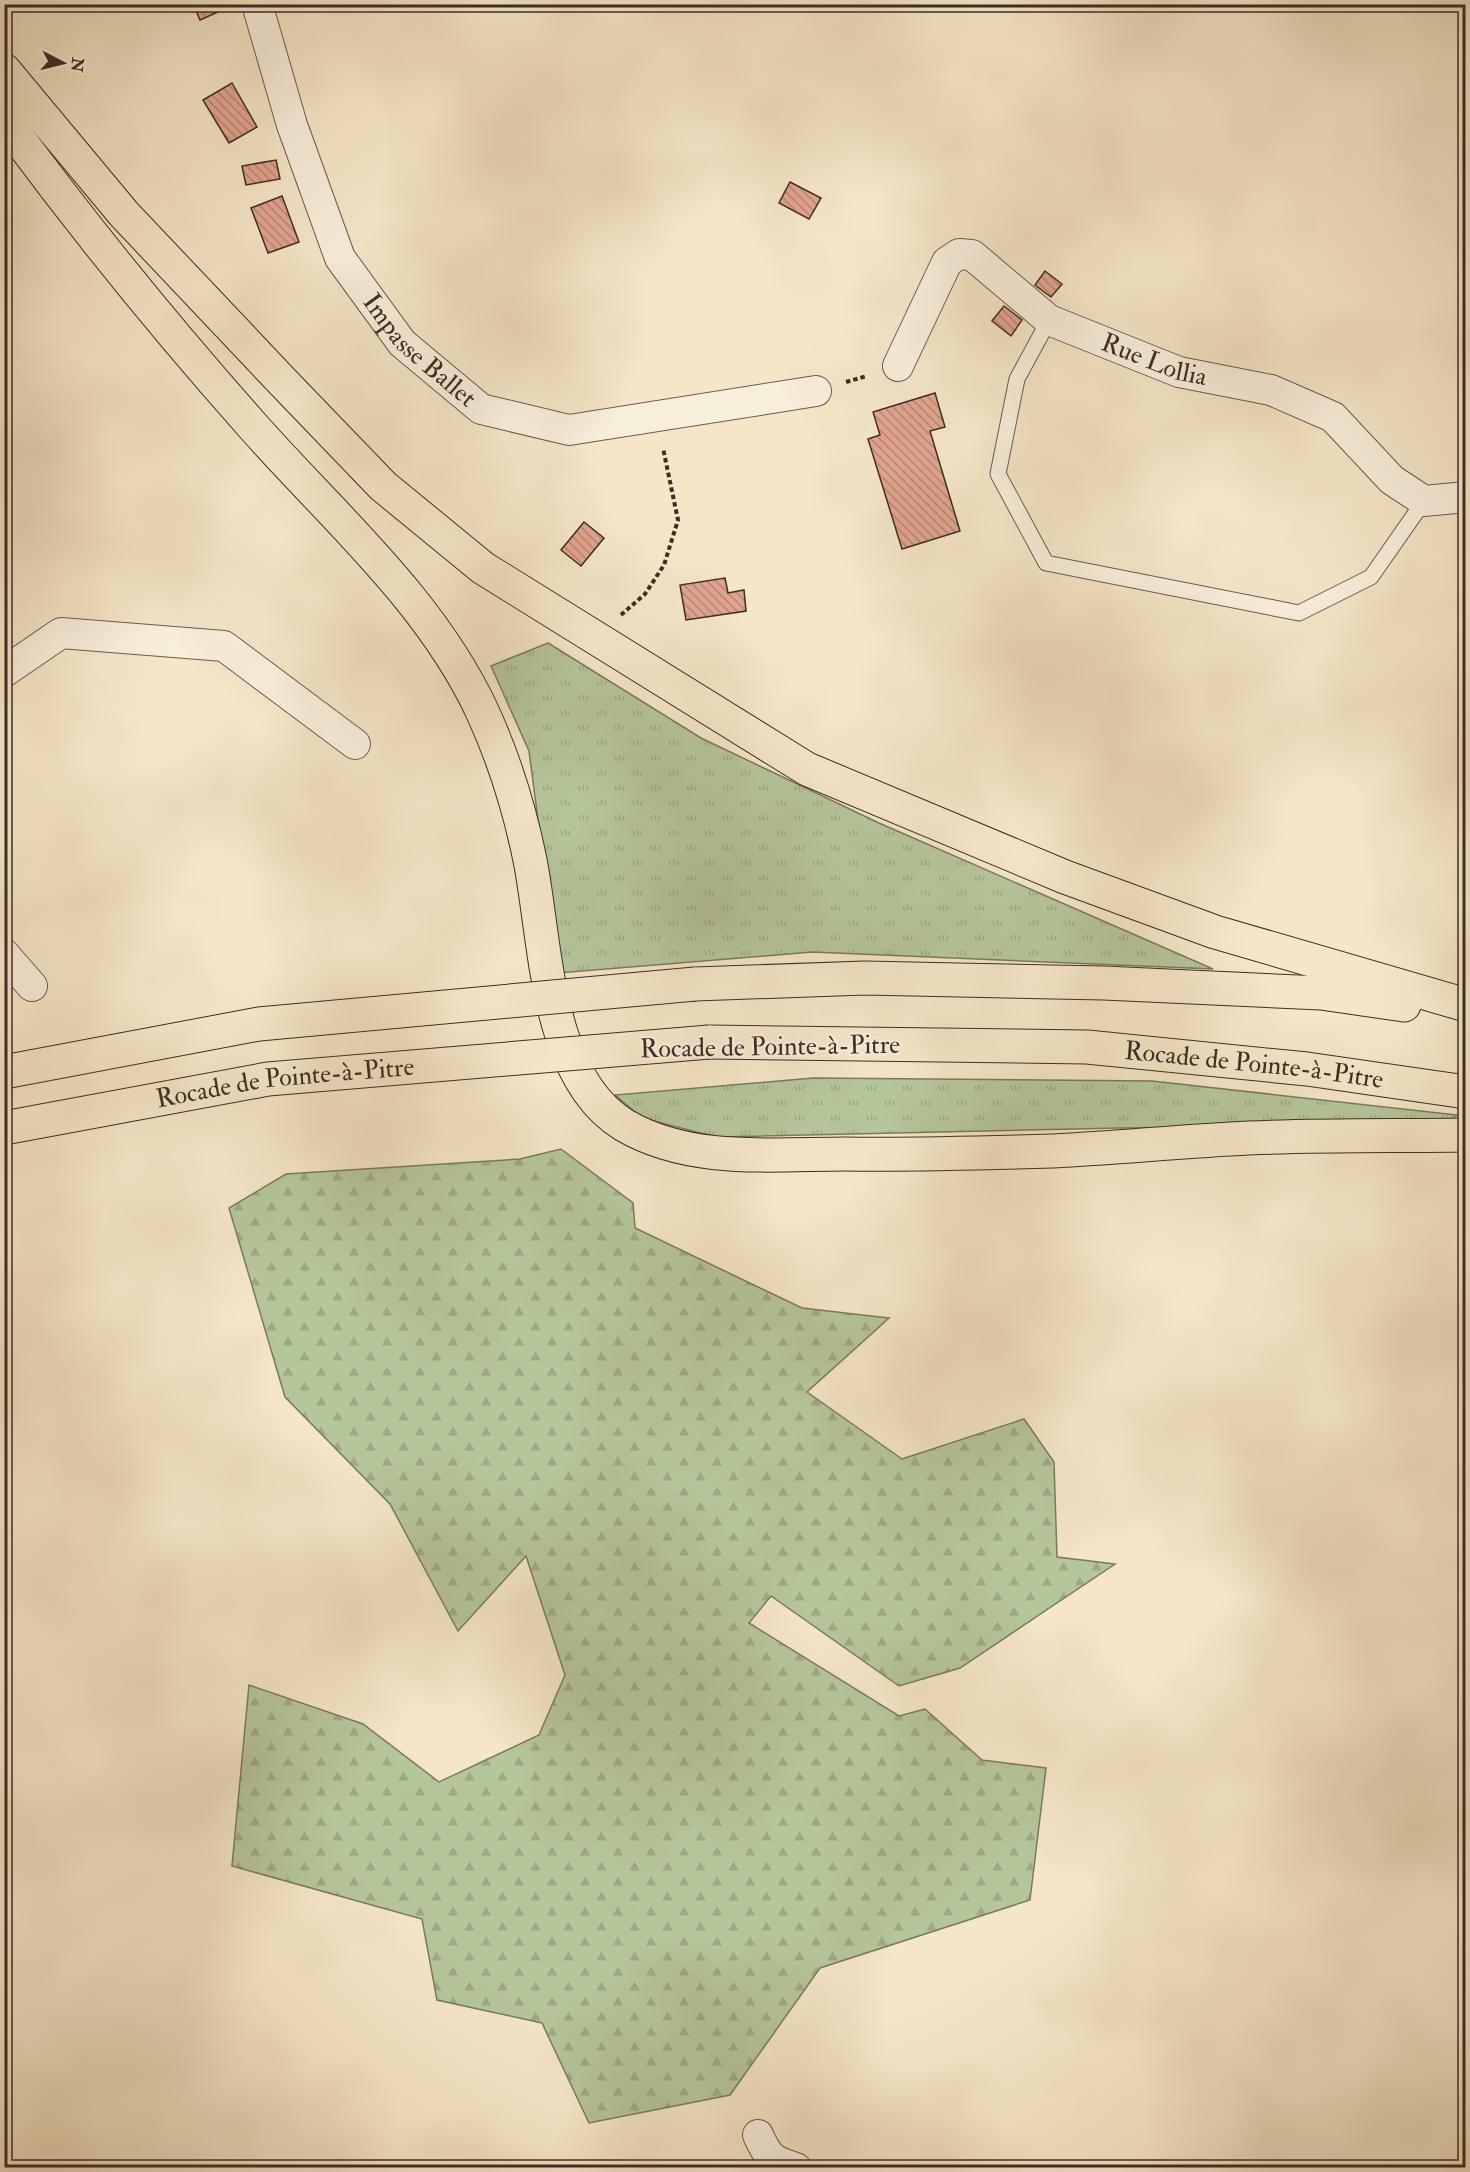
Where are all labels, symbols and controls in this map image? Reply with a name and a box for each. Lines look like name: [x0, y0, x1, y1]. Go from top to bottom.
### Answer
north arrow: [33, 33, 93, 93]
text: N: [66, 55, 88, 74]
street label: Impasse Ballet: [355, 287, 483, 414]
street label: Rue Lollia: [1096, 327, 1210, 393]
street label: Rocade de Pointe-à-Pitre: [640, 1029, 900, 1065]
street label: Rocade de Pointe-à-Pitre: [1123, 1035, 1386, 1096]
street label: Rocade de Pointe-à-Pitre: [153, 1051, 416, 1115]

